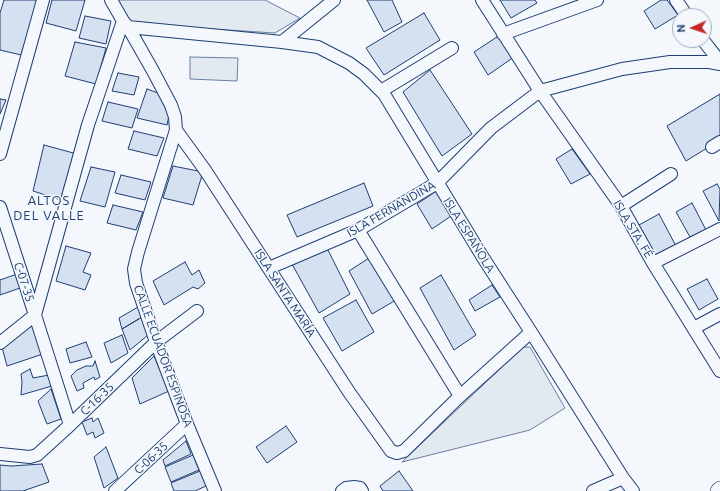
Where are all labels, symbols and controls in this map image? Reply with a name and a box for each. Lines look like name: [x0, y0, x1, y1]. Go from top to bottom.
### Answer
north arrow: [672, 8, 712, 48]
text: N: [675, 24, 687, 33]
street label: ISLA FERNANDINA: [344, 178, 438, 240]
district label: ALTOS DEL VALLE: [13, 193, 85, 224]
street label: ISLA ESPAÑOLA: [440, 195, 498, 275]
street label: ISLA STA. FÉ: [610, 197, 656, 261]
street label: ISLA SANTA MARÍA: [251, 246, 319, 340]
street label: C-07-35: [11, 260, 37, 304]
street label: CALLE ECUADOR ESPINOSA: [131, 283, 195, 429]
street label: C-16-35: [77, 380, 117, 418]
street label: C-06-35: [131, 439, 171, 477]

